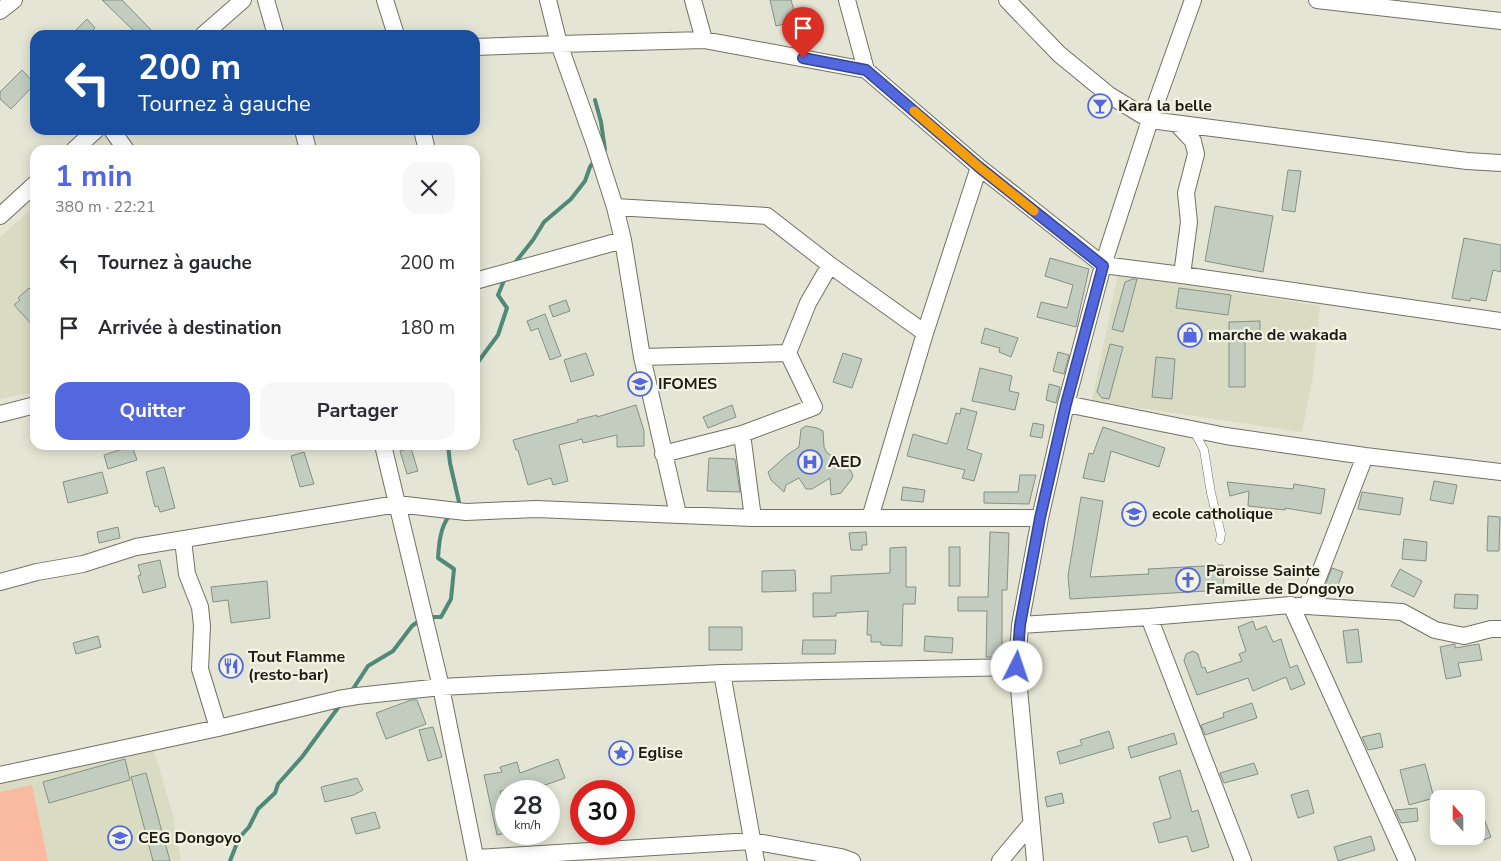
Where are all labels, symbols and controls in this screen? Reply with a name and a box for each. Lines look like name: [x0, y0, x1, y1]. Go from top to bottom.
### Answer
pin: [782, 7, 824, 58]
icon: arrive: [789, 14, 817, 42]
text: 200 m: [138, 44, 241, 91]
icon: left: [55, 50, 120, 115]
text: Tournez à gauche: [138, 89, 311, 119]
bar icon: Kara la belle: [1087, 93, 1113, 119]
place label: Kara la belle: [1118, 95, 1212, 117]
text: 1 min: [55, 156, 133, 197]
button: close: [403, 162, 455, 214]
text: 380 m · 22:21: [55, 196, 156, 218]
icon: left: [55, 249, 83, 277]
text: Tournez à gauche: [98, 250, 252, 276]
text: 200 m: [400, 250, 455, 276]
icon: arrive: [55, 314, 83, 342]
text: Arrivée à destination: [98, 315, 282, 341]
text: 180 m: [400, 315, 455, 341]
shop icon: marche de wakada: [1177, 322, 1203, 348]
place label: marche de wakada: [1208, 324, 1347, 346]
school or university icon: IFOMES: [627, 371, 653, 397]
place label: IFOMES: [658, 373, 717, 395]
button: Quitter: [55, 382, 250, 440]
button: Partager: [260, 382, 455, 440]
hospital icon: AED: [797, 449, 823, 475]
place label: AED: [828, 451, 862, 473]
school or university icon: ecole catholique: [1121, 501, 1147, 527]
place label: ecole catholique: [1152, 503, 1273, 525]
place label: Paroisse Sainte Famille de Dongoyo: [1206, 560, 1354, 600]
church icon: Paroisse Sainte Famille de Dongoyo: [1175, 567, 1201, 593]
position arrow: [990, 640, 1042, 692]
place label: Tout Flamme (resto-bar): [248, 646, 346, 686]
restaurant icon: Tout Flamme (resto-bar): [218, 653, 244, 679]
place icon: Eglise: [608, 740, 634, 766]
place label: Eglise: [638, 742, 683, 764]
speed limit sign: 30: [570, 780, 635, 845]
text: 28: [512, 789, 543, 823]
north arrow: [1430, 790, 1485, 845]
map controls: [1430, 790, 1485, 845]
text: km/h: [514, 817, 541, 833]
school or university icon: CEG Dongoyo: [107, 825, 133, 851]
place label: CEG Dongoyo: [138, 827, 241, 849]

